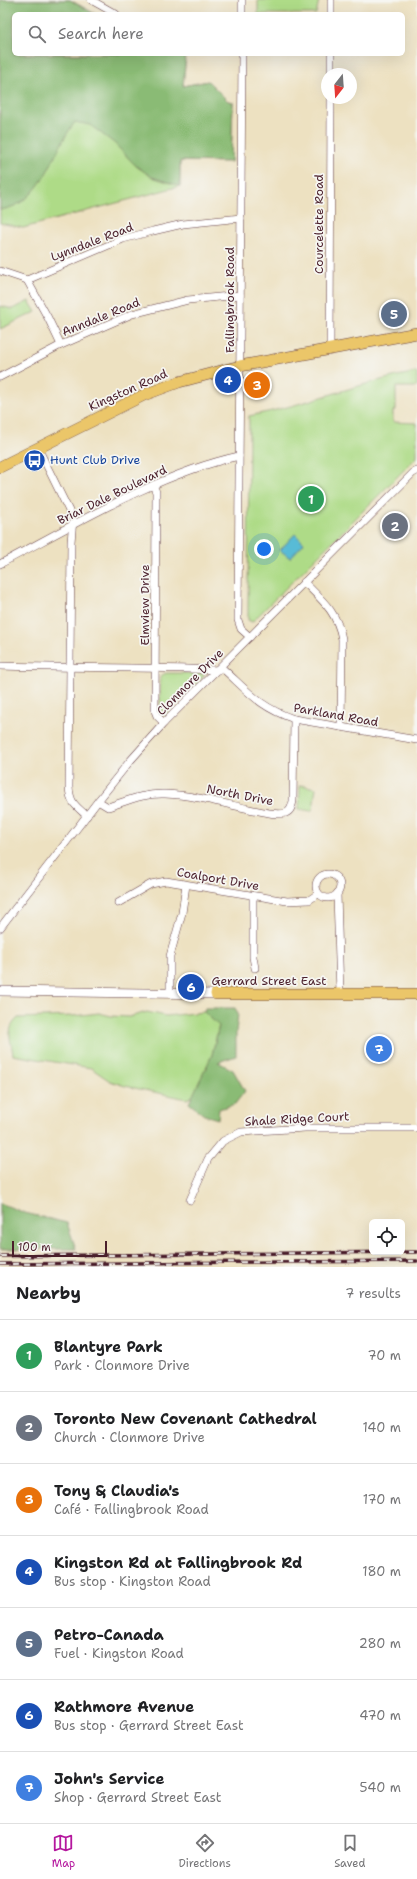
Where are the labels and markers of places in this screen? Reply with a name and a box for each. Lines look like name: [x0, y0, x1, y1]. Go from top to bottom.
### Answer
pin: 5: [381, 299, 407, 329]
pin: 4: [215, 365, 241, 395]
pin: 3: [244, 370, 270, 400]
bus stop icon: Hunt Club Drive: [21, 447, 47, 473]
place label: Hunt Club Drive: [50, 452, 141, 468]
pin: 1: [298, 484, 324, 514]
pin: 2: [382, 511, 408, 541]
pin: 6: [178, 972, 204, 1002]
pin: 7: [366, 1034, 392, 1064]

